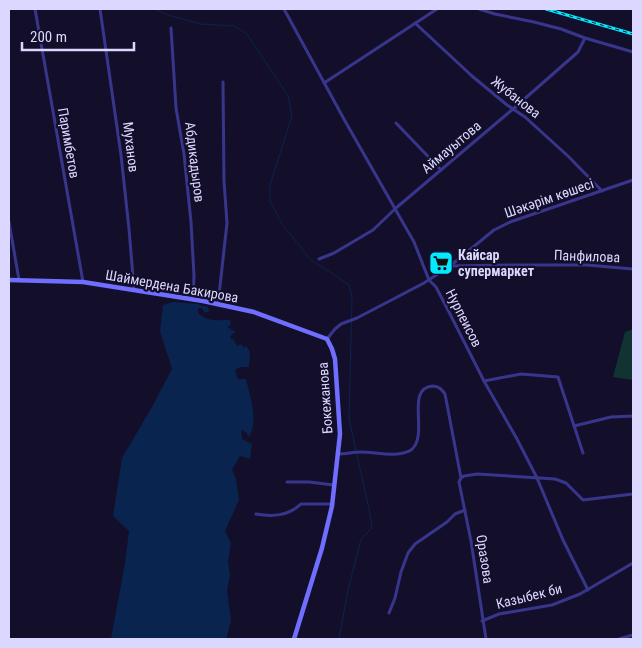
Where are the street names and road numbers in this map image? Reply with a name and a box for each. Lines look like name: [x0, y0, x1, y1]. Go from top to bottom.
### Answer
street label: Жубанова: [488, 73, 544, 121]
street label: Паримбетов: [55, 106, 83, 180]
street label: Аймауытова: [418, 118, 484, 176]
street label: Муханов: [120, 121, 142, 173]
street label: Абдикадыров: [182, 121, 208, 203]
street label: Шәкәрім көшесі: [502, 175, 596, 221]
street label: Панфилова: [554, 247, 620, 265]
street label: Шаймердена Бакирова: [104, 266, 240, 306]
street label: Нурпеисов: [443, 286, 485, 350]
street label: Бокежанова: [315, 362, 335, 434]
street label: Оразова: [473, 534, 497, 584]
street label: Казыбек би: [494, 580, 564, 612]

